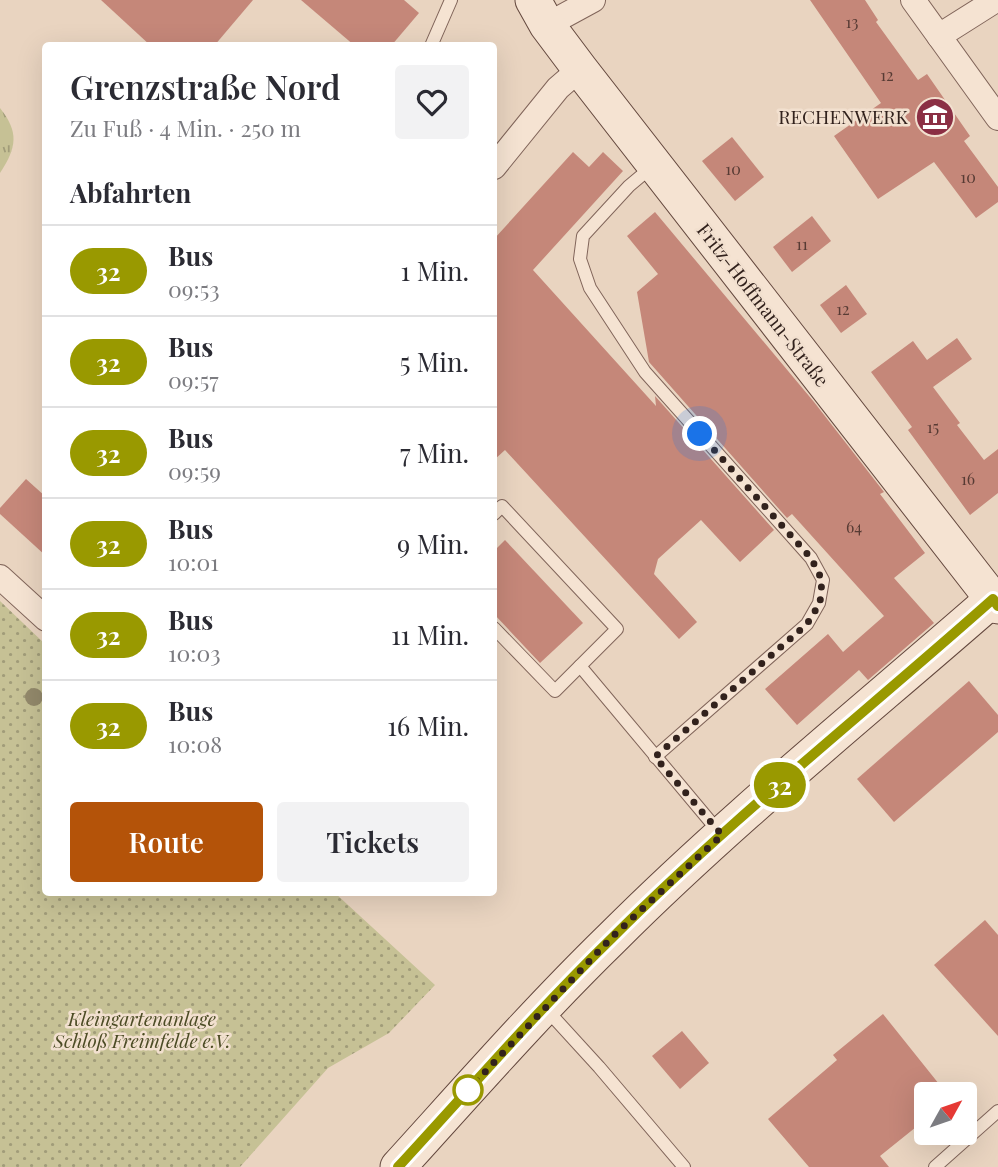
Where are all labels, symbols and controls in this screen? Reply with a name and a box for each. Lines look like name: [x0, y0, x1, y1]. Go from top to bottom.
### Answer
house number: 13: [846, 11, 858, 32]
text: Grenzstraße Nord: [70, 64, 340, 108]
house number: 12: [880, 64, 894, 85]
button: heart: [395, 65, 469, 139]
museum icon: RECHENWERK: [914, 96, 956, 138]
place label: RECHENWERK: [778, 103, 909, 129]
text: Zu Fuß · 4 Min. · 250 m: [70, 112, 301, 143]
house number: 10: [725, 158, 741, 179]
house number: 10: [960, 166, 976, 187]
text: Abfahrten: [70, 175, 191, 210]
street label: Fritz-Hoffmann-Straße: [692, 217, 836, 391]
house number: 11: [796, 233, 808, 254]
text: Bus: [168, 238, 213, 273]
text: 1 Min.: [401, 253, 469, 288]
text: 32: [96, 255, 121, 287]
text: 09:53: [168, 273, 220, 304]
house number: 12: [836, 298, 850, 319]
text: Bus: [168, 329, 213, 364]
text: 5 Min.: [400, 344, 469, 379]
text: 32: [96, 346, 121, 378]
text: 09:57: [168, 364, 219, 395]
your location: [682, 416, 717, 451]
house number: 15: [927, 416, 939, 437]
text: Bus: [168, 420, 213, 455]
text: 7 Min.: [400, 435, 469, 470]
text: 32: [96, 437, 121, 469]
text: 09:59: [168, 455, 221, 486]
house number: 16: [961, 468, 975, 489]
text: Bus: [168, 511, 213, 546]
house number: 64: [846, 516, 862, 537]
text: 9 Min.: [397, 526, 469, 561]
text: 32: [96, 528, 121, 560]
text: 10:01: [168, 546, 219, 577]
text: Bus: [168, 602, 213, 637]
text: 11 Min.: [391, 617, 469, 652]
text: 32: [96, 619, 121, 651]
text: 10:03: [168, 637, 221, 668]
text: Bus: [168, 693, 213, 728]
text: 16 Min.: [387, 708, 469, 743]
text: 32: [96, 710, 121, 742]
text: 10:08: [168, 728, 222, 759]
line badge: 32: [748, 762, 812, 808]
text: 32: [768, 769, 792, 801]
button: Route: [70, 802, 263, 882]
button: Tickets: [277, 802, 469, 882]
park label: Kleingartenanlage Schloß Freimfelde e.V.: [52, 1005, 231, 1053]
unlabelled marker: [453, 1075, 483, 1105]
north arrow: [914, 1082, 976, 1144]
map controls: [914, 1082, 977, 1145]

